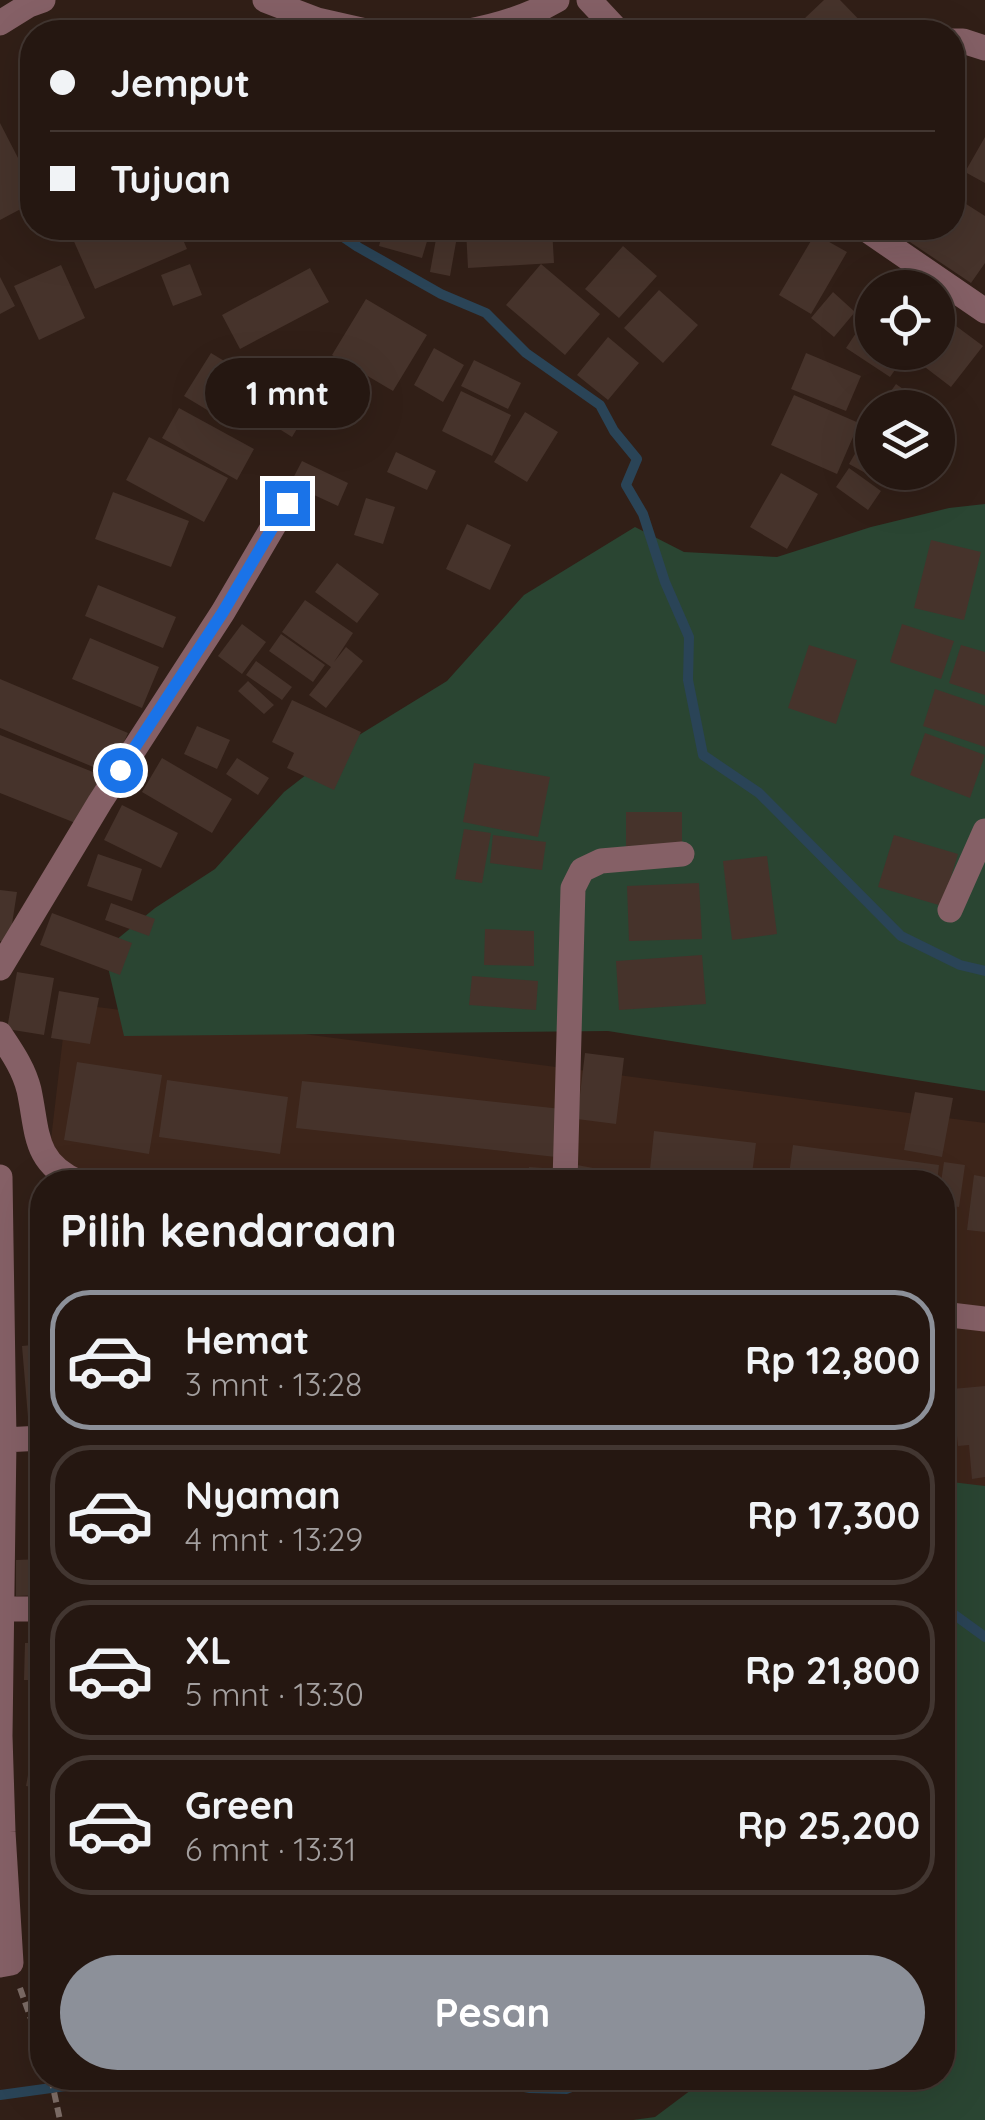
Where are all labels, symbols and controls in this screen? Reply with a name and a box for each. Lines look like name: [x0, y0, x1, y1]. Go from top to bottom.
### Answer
text: Jemput: [110, 59, 250, 107]
text: Tujuan: [110, 155, 231, 203]
map controls: [855, 270, 955, 490]
button: locate: [855, 270, 955, 370]
callout: 1 mnt: [204, 358, 370, 428]
text: 1 mnt: [246, 373, 329, 413]
button: layers: [855, 390, 955, 490]
route end: [265, 481, 310, 526]
route start: [98, 748, 143, 793]
text: Pilih kendaraan: [60, 1202, 397, 1258]
icon: car: [65, 1315, 155, 1405]
text: Hemat: [185, 1316, 309, 1364]
text: Rp 12,800: [745, 1336, 920, 1384]
text: 3 mnt · 13:28: [185, 1364, 362, 1404]
icon: car: [65, 1470, 155, 1560]
text: Nyaman: [185, 1471, 341, 1519]
text: Rp 17,300: [747, 1491, 920, 1539]
text: 4 mnt · 13:29: [185, 1519, 363, 1559]
icon: car: [65, 1625, 155, 1715]
text: XL: [185, 1626, 231, 1674]
text: Rp 21,800: [745, 1646, 920, 1694]
text: 5 mnt · 13:30: [185, 1674, 364, 1714]
icon: car: [65, 1780, 155, 1870]
text: Green: [185, 1781, 295, 1829]
text: Rp 25,200: [737, 1801, 920, 1849]
text: 6 mnt · 13:31: [185, 1829, 356, 1869]
button: Pesan: [60, 1955, 925, 2070]

